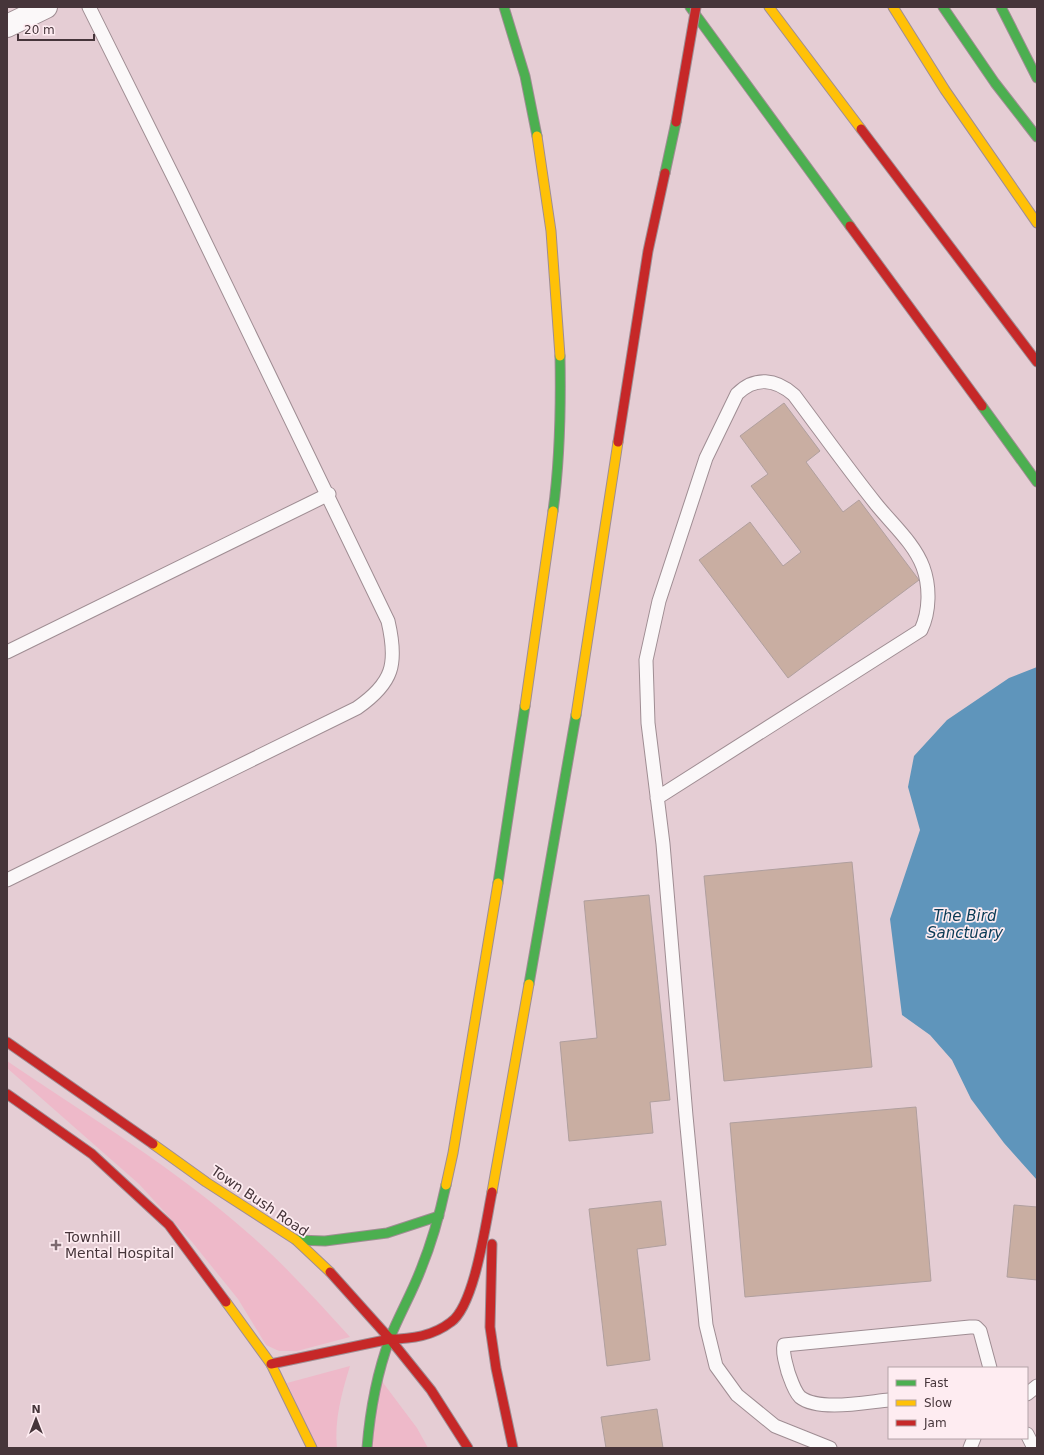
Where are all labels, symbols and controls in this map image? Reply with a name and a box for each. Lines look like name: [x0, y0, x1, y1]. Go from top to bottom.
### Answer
scale bar: [18, 16, 94, 42]
text: 20 m: [24, 23, 55, 37]
water label: The Bird Sanctuary: [927, 907, 1004, 942]
street label: Town Bush Road: [208, 1162, 312, 1239]
place label: Townhill Mental Hospital: [64, 1229, 174, 1261]
marker: Townhill Mental Hospital: [50, 1239, 62, 1251]
legend: [888, 1367, 1028, 1439]
text: Fast: [924, 1376, 948, 1390]
text: Slow: [924, 1396, 952, 1410]
north arrow: [16, 1399, 56, 1439]
text: N: [31, 1403, 41, 1416]
text: Jam: [923, 1416, 947, 1430]

